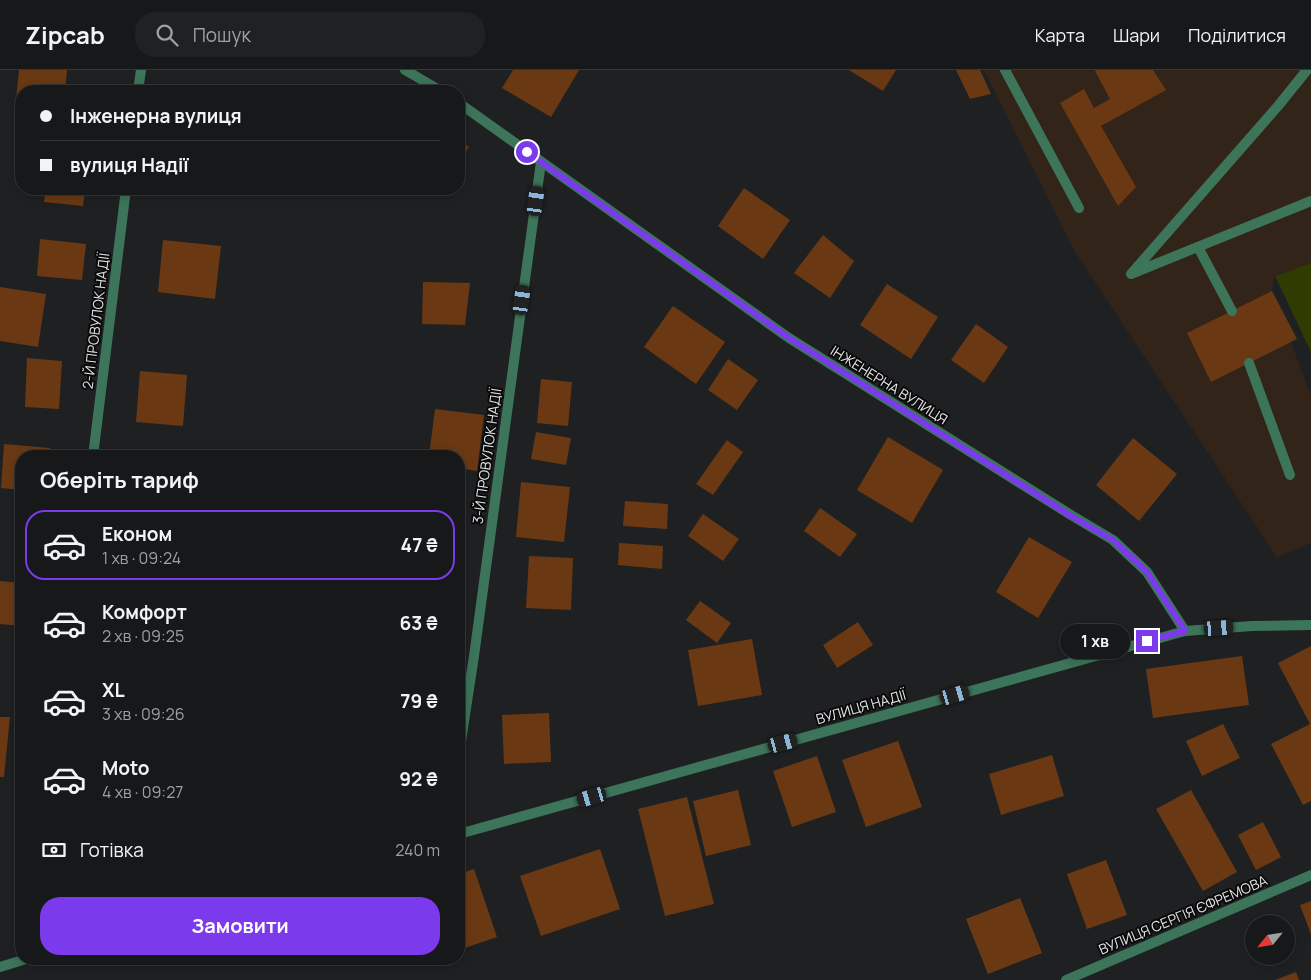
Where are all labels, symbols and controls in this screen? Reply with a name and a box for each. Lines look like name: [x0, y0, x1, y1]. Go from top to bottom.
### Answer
search box: [135, 12, 485, 57]
text: Zipcab: [25, 18, 105, 51]
icon: search: [153, 21, 181, 49]
text: Пошук: [193, 22, 251, 48]
text: Карта: [1035, 23, 1085, 47]
text: Шари: [1113, 23, 1160, 47]
text: Поділитися: [1188, 23, 1286, 47]
text: Інженерна вулиця: [70, 103, 242, 129]
route start: [516, 141, 538, 163]
text: вулиця Надії: [70, 152, 189, 178]
car: [526, 185, 545, 217]
street label: 2-Й ПРОВУЛОК НАДІЇ: [78, 251, 113, 390]
car: [512, 284, 531, 316]
street label: ІНЖЕНЕРНА ВУЛИЦЯ: [827, 341, 951, 428]
street label: 3-Й ПРОВУЛОК НАДІЇ: [468, 386, 506, 525]
text: Оберіть тариф: [40, 465, 199, 495]
text: Економ: [102, 521, 172, 547]
icon: car: [42, 523, 87, 568]
text: 47 ₴: [401, 532, 438, 558]
text: 1 хв · 09:24: [102, 547, 181, 569]
text: Комфорт: [102, 599, 187, 625]
icon: car: [42, 601, 87, 646]
text: 63 ₴: [399, 610, 438, 636]
car: [1203, 619, 1234, 637]
callout: 1 хв: [1060, 624, 1130, 658]
text: 2 хв · 09:25: [102, 625, 184, 647]
text: 1 хв: [1081, 630, 1109, 652]
route end: [1136, 630, 1158, 652]
text: XL: [102, 677, 125, 703]
icon: car: [42, 679, 87, 724]
street label: ВУЛИЦЯ НАДІЇ: [814, 684, 909, 728]
car: [938, 684, 971, 706]
text: 79 ₴: [400, 688, 438, 714]
text: 3 хв · 09:26: [102, 703, 185, 725]
car: [766, 732, 799, 754]
text: Moto: [102, 755, 149, 781]
icon: car: [42, 757, 87, 802]
text: 92 ₴: [399, 766, 438, 792]
text: 4 хв · 09:27: [102, 781, 183, 803]
car: [575, 786, 608, 808]
icon: cash: [40, 836, 68, 864]
text: Готівка: [80, 837, 144, 863]
text: 240 m: [395, 839, 440, 861]
street label: ВУЛИЦЯ СЕРГІЯ ЄФРЕМОВА: [1096, 870, 1270, 959]
button: Замовити: [40, 897, 440, 955]
north arrow: [1245, 915, 1295, 965]
map controls: [1245, 915, 1295, 965]

